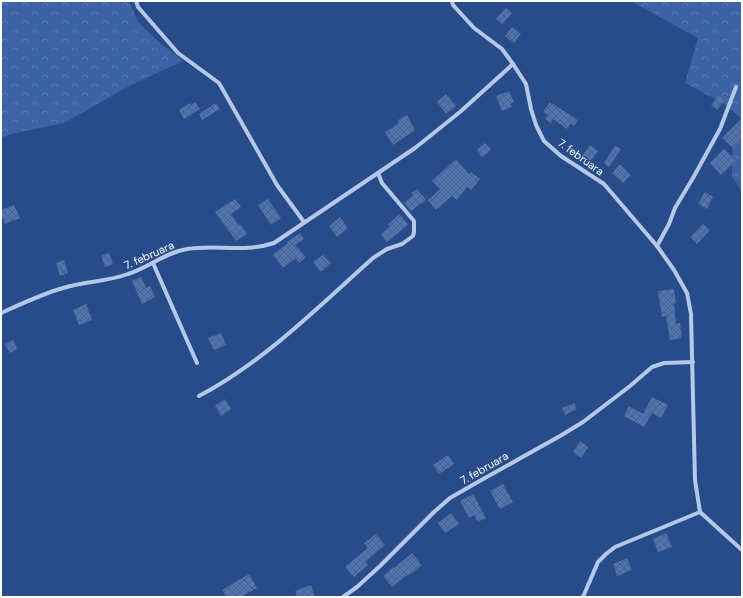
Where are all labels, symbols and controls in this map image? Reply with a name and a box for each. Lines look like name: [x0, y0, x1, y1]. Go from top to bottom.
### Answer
street label: 7. februara: [555, 136, 607, 178]
street label: 7. februara: [122, 238, 176, 272]
street label: 7. februara: [457, 449, 511, 487]

